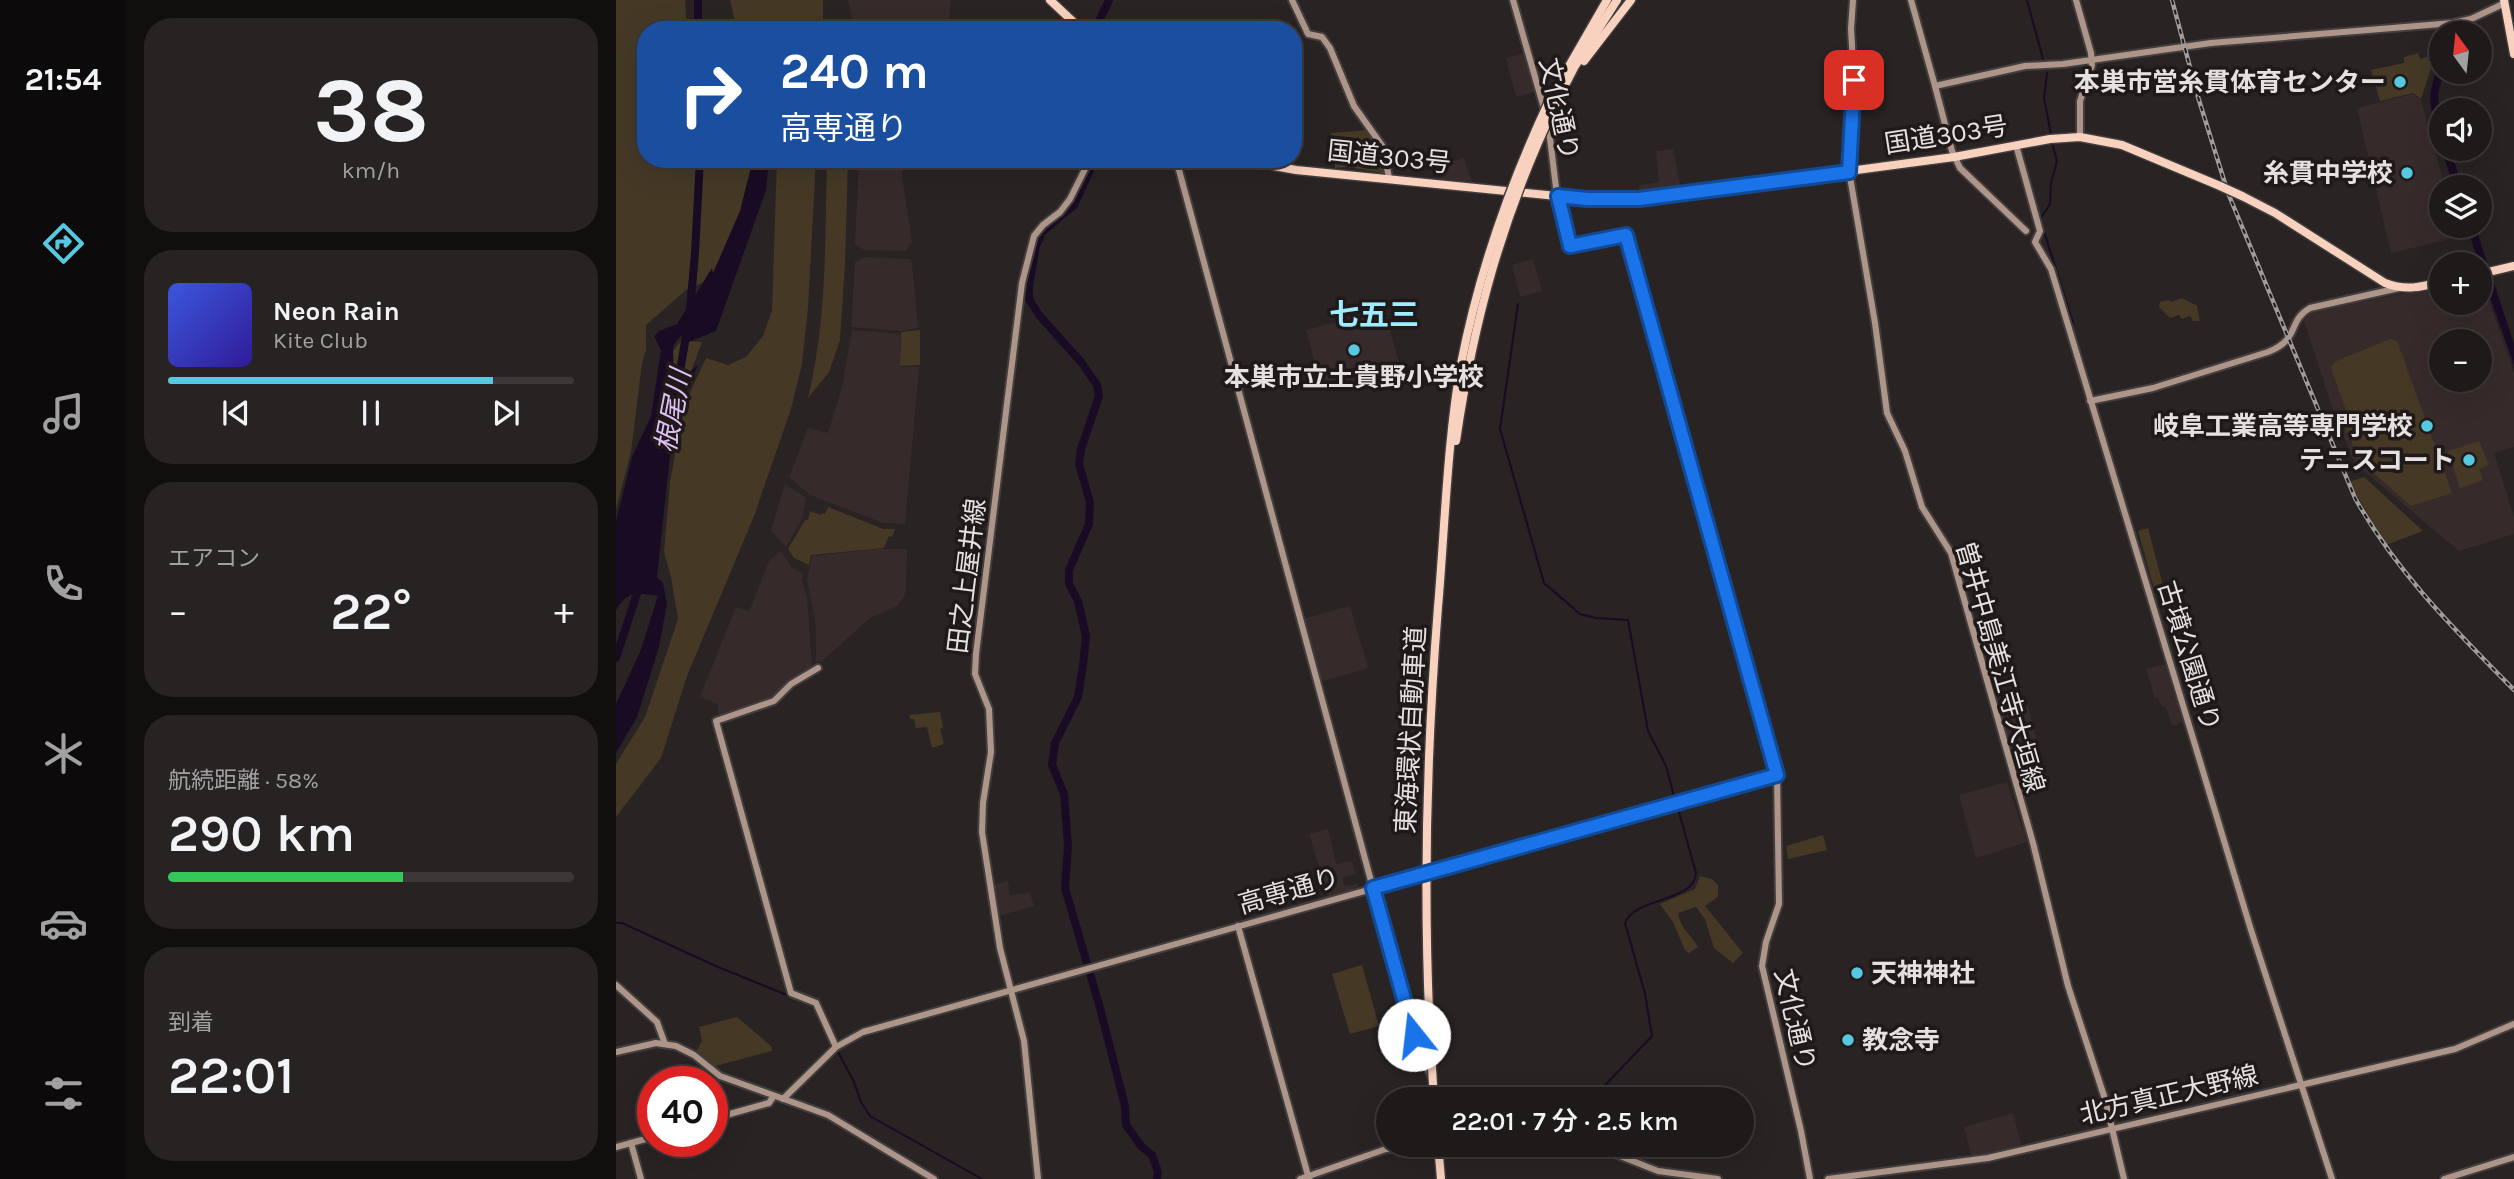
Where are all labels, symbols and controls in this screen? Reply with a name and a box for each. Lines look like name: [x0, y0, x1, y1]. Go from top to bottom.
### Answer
north arrow: [2429, 21, 2492, 84]
map controls: [2429, 21, 2492, 392]
text: 240 m: [780, 43, 929, 100]
icon: right: [665, 49, 756, 140]
pin: [1824, 50, 1884, 110]
street label: 文化通り: [1533, 55, 1585, 163]
text: 38: [313, 58, 429, 164]
text: 21:54: [24, 61, 102, 98]
icon: arrive: [1835, 61, 1873, 99]
place label: 本巣市営糸貫体育センター: [2074, 67, 2386, 98]
marker: 本巣市営糸貫体育センター: [2392, 74, 2408, 90]
button: sound: [2429, 98, 2492, 161]
text: 高専通り: [780, 110, 908, 147]
street label: 国道303号: [1882, 110, 2010, 160]
street label: 国道303号: [1326, 135, 1452, 179]
text: km/h: [342, 157, 400, 184]
place label: 糸貫中学校: [2263, 158, 2393, 189]
marker: 糸貫中学校: [2399, 165, 2415, 181]
button: layers: [2429, 175, 2492, 238]
icon: directions: [39, 219, 88, 268]
button: +: [2429, 252, 2492, 315]
text: Neon Rain: [273, 296, 400, 327]
district label: 七五三: [1329, 297, 1419, 333]
text: Kite Club: [273, 327, 368, 354]
button: −: [2429, 329, 2492, 392]
marker: 本巣市立土貴野小学校: [1346, 342, 1362, 358]
place label: 本巣市立土貴野小学校: [1224, 362, 1484, 393]
water label: 根尾川: [649, 364, 698, 455]
icon: music: [39, 389, 88, 438]
icon: previous: [217, 394, 255, 432]
icon: pause: [352, 394, 390, 432]
icon: next: [487, 394, 525, 432]
place label: 岐阜工業高等専門学校: [2153, 411, 2413, 442]
marker: 岐阜工業高等専門学校: [2419, 418, 2435, 434]
place label: テニスコート: [2299, 445, 2455, 476]
marker: テニスコート: [2461, 452, 2477, 468]
street label: 田之上屋井線: [942, 497, 992, 655]
street label: 曽井中島美江寺大垣線: [1949, 538, 2051, 796]
text: エアコン: [168, 545, 260, 572]
icon: phone: [39, 559, 88, 608]
street label: 古墳公園通り: [2151, 577, 2227, 735]
text: 22°: [330, 581, 412, 642]
text: −: [168, 589, 188, 634]
text: +: [554, 589, 574, 634]
street label: 東海環状自動車道: [1390, 625, 1432, 835]
icon: climate: [39, 729, 88, 778]
text: 航続距離 · 58%: [168, 767, 319, 794]
text: 290 km: [168, 803, 355, 864]
street label: 高専通り: [1235, 862, 1343, 920]
icon: car: [39, 899, 88, 948]
place label: 天神神社: [1871, 958, 1975, 989]
marker: 天神神社: [1849, 965, 1865, 981]
street label: 文化通り: [1768, 966, 1822, 1074]
position arrow: [1377, 998, 1451, 1072]
text: 到着: [168, 1009, 214, 1036]
place label: 教念寺: [1862, 1025, 1940, 1056]
marker: 教念寺: [1840, 1032, 1856, 1048]
text: 22:01: [168, 1045, 294, 1106]
street label: 北方真正大野線: [2077, 1059, 2261, 1131]
speed limit sign: 40: [637, 1066, 728, 1157]
icon: filters: [39, 1069, 88, 1118]
text: 22:01 · 7 分 · 2.5 km: [1452, 1106, 1678, 1137]

